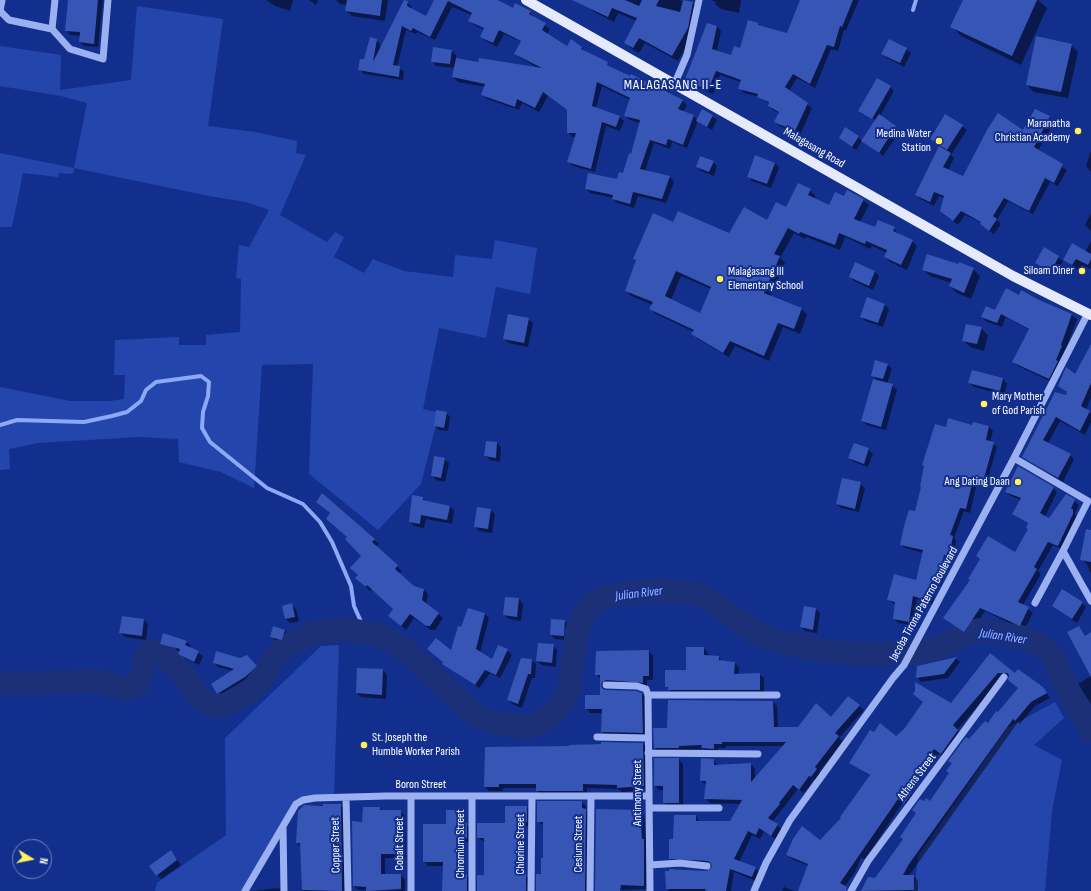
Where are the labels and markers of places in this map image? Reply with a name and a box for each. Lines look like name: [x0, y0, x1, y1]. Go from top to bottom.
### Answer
place label: Maranatha Christian Academy: [995, 117, 1070, 145]
marker: Maranatha Christian Academy: [1073, 126, 1083, 136]
place label: Medina Water Station: [876, 127, 931, 155]
marker: Medina Water Station: [934, 136, 944, 146]
place label: Siloam Diner: [1024, 264, 1074, 278]
place label: Malagasang III Elementary School: [728, 265, 803, 293]
marker: Siloam Diner: [1077, 266, 1087, 276]
marker: Malagasang III Elementary School: [715, 274, 725, 284]
place label: Mary Mother of God Parish: [992, 390, 1045, 418]
marker: Mary Mother of God Parish: [979, 399, 989, 409]
place label: Ang Dating Daan: [944, 475, 1010, 489]
marker: Ang Dating Daan: [1013, 477, 1023, 487]
place label: St. Joseph the Humble Worker Parish: [372, 731, 460, 759]
marker: St. Joseph the Humble Worker Parish: [359, 740, 369, 750]

